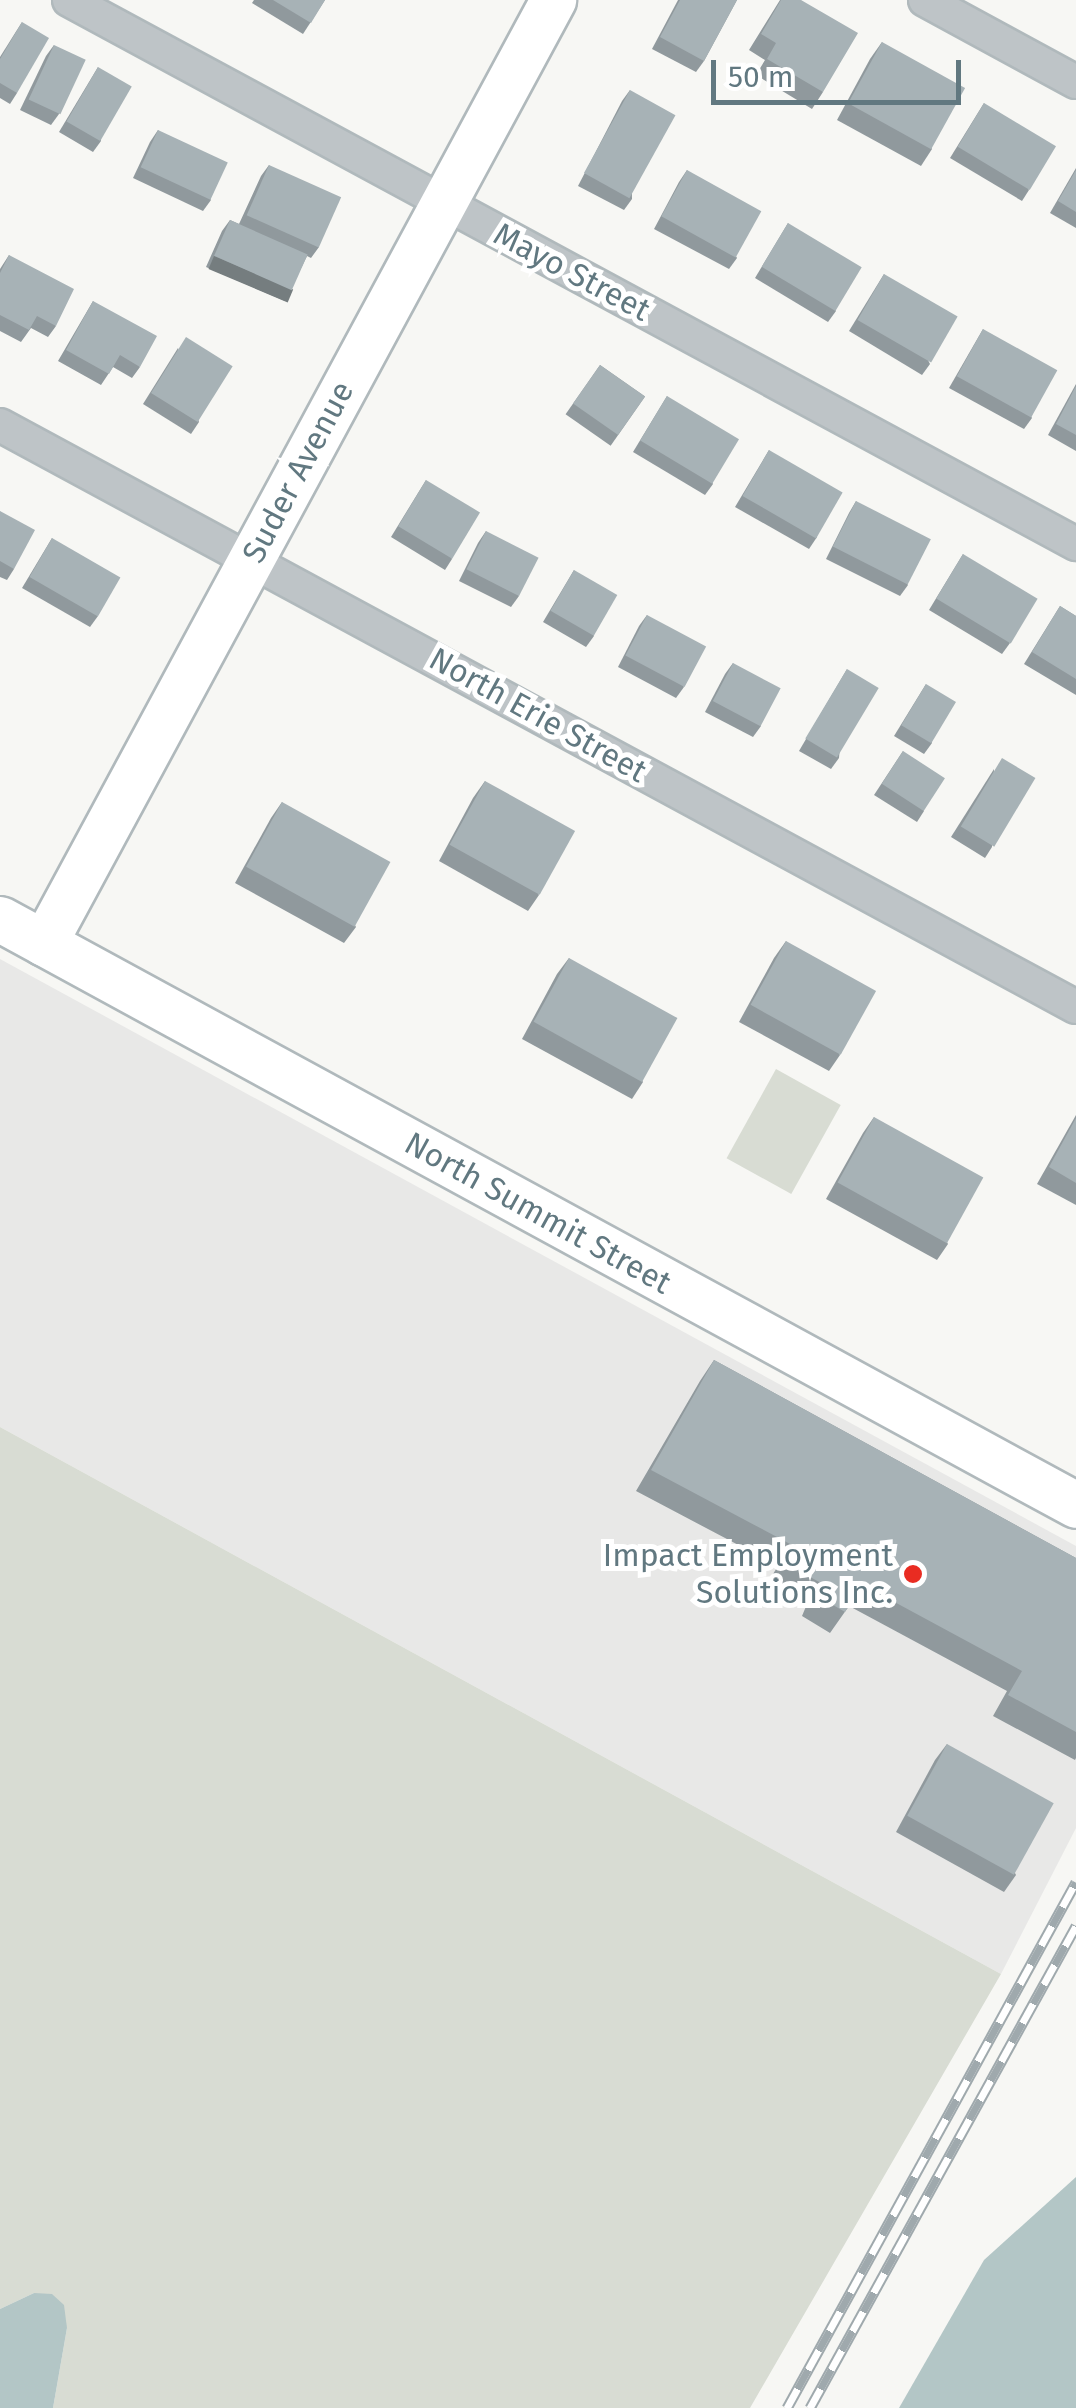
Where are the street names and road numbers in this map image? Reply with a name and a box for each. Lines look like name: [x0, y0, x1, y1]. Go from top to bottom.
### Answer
street label: Mayo Street: [487, 215, 657, 329]
street label: Suder Avenue: [234, 375, 362, 569]
street label: North Erie Street: [423, 639, 653, 791]
street label: North Summit Street: [398, 1124, 678, 1302]

